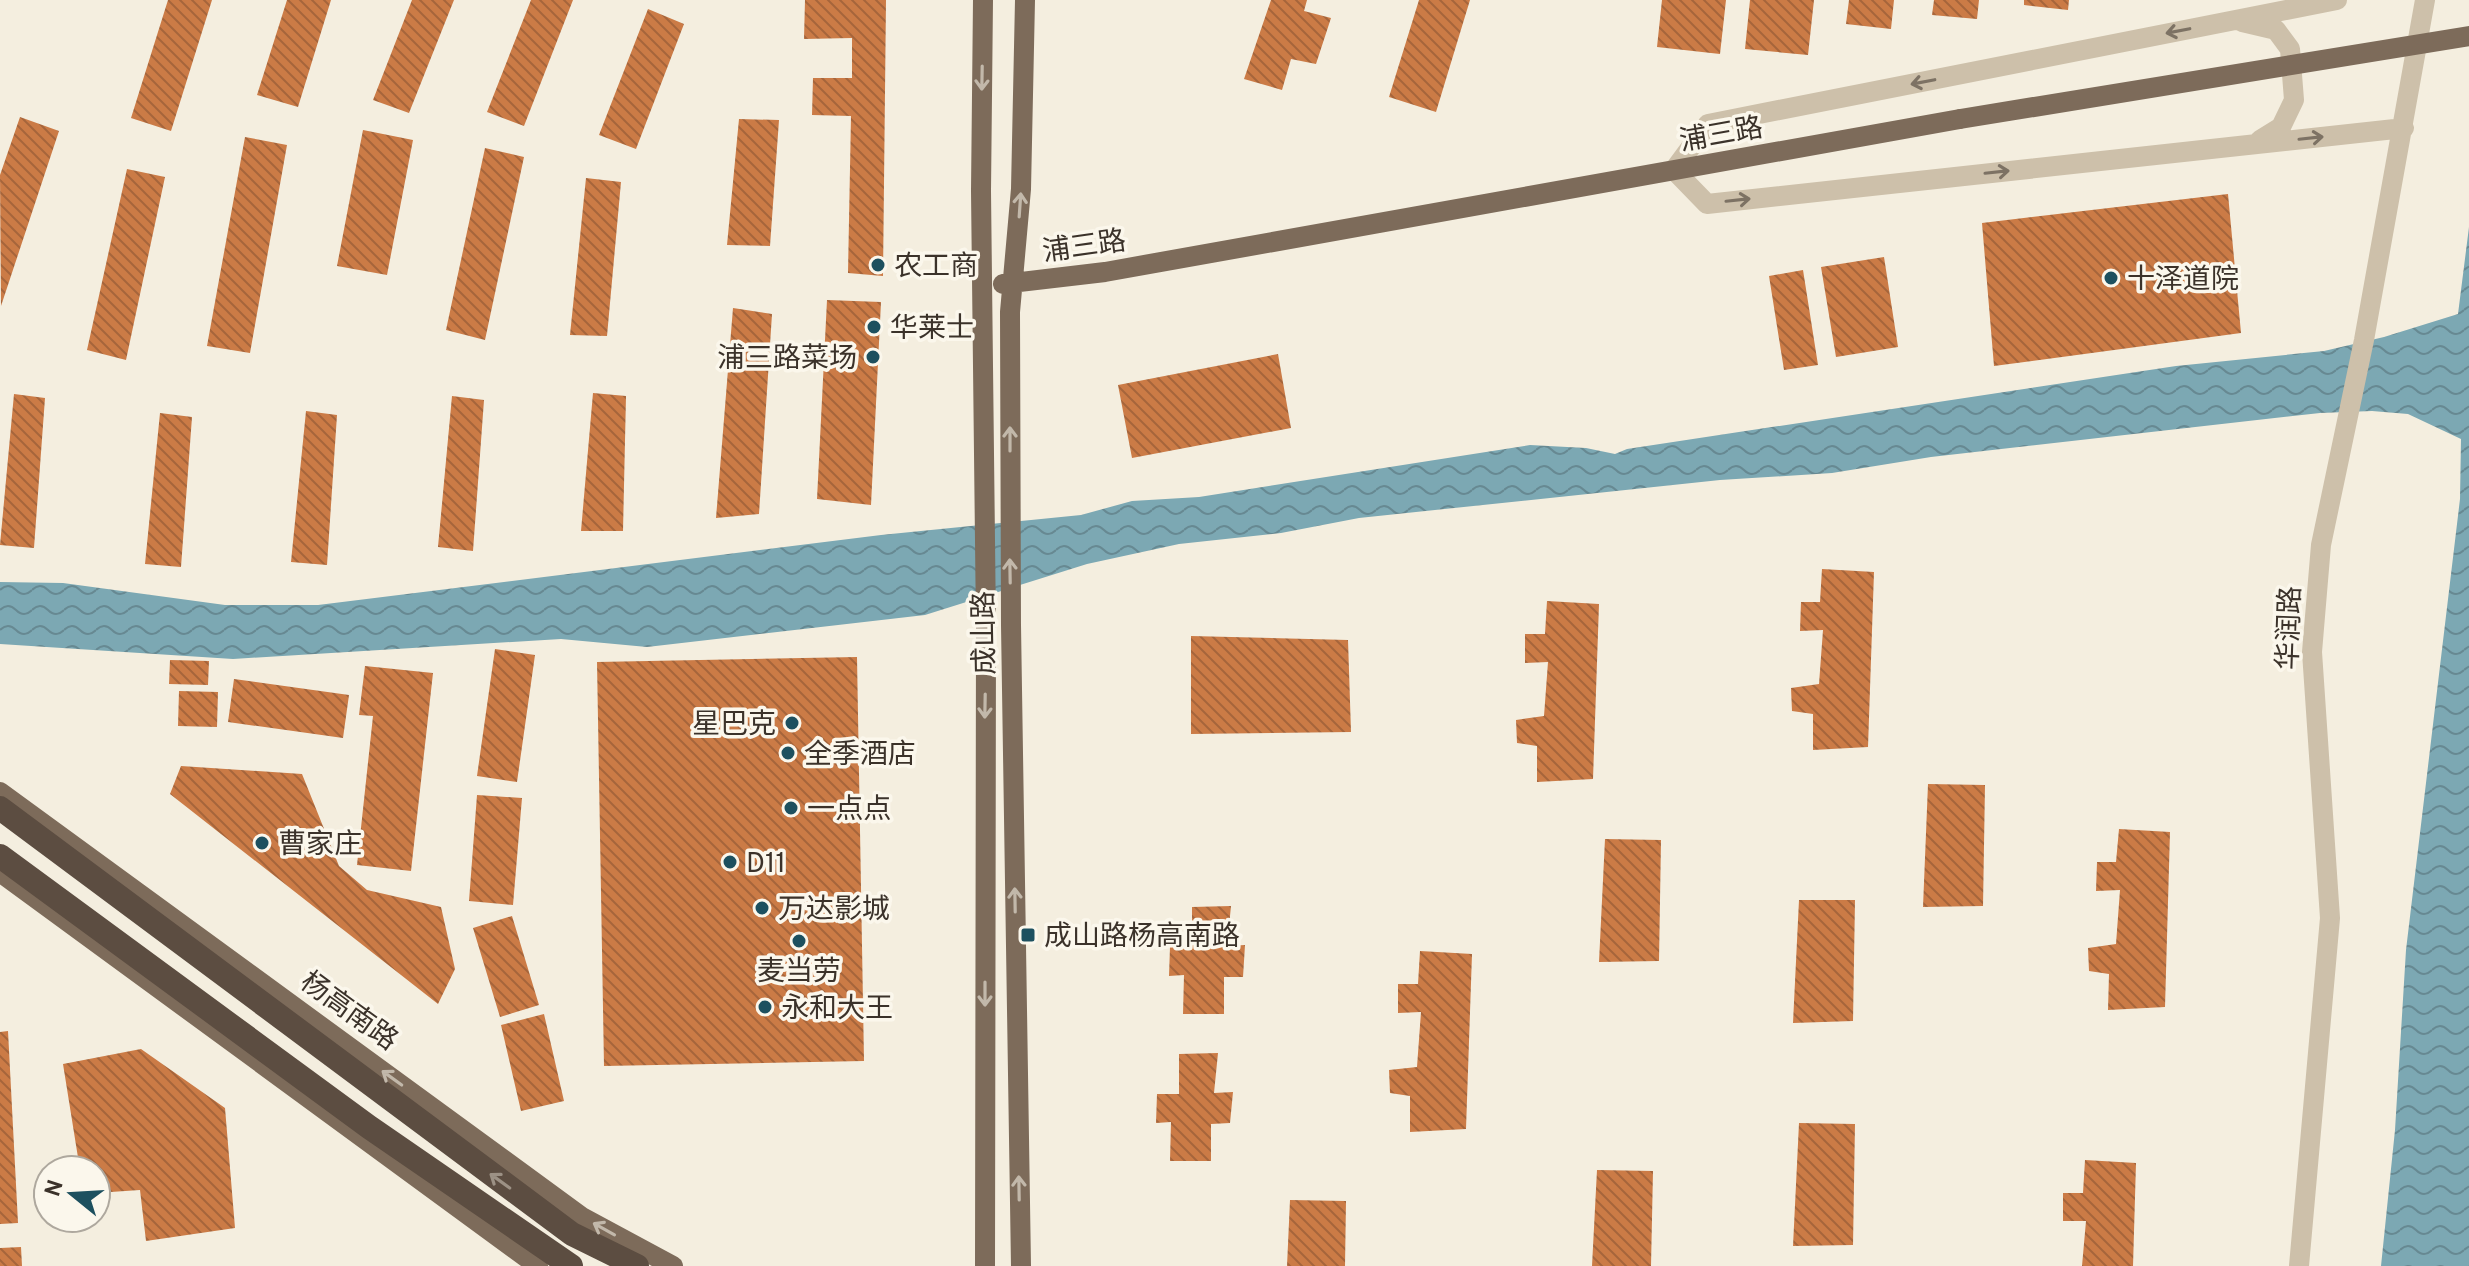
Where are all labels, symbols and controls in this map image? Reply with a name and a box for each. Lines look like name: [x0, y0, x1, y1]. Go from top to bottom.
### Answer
one-way arrow: [2166, 25, 2191, 40]
one-way arrow: [974, 64, 990, 91]
one-way arrow: [1910, 75, 1936, 90]
street label: 浦三路: [1677, 111, 1766, 161]
one-way arrow: [2298, 130, 2323, 145]
one-way arrow: [1983, 165, 2010, 180]
one-way arrow: [1013, 192, 1028, 219]
one-way arrow: [1724, 193, 1751, 208]
street label: 浦三路: [1040, 224, 1129, 272]
place label: 农工商: [894, 250, 978, 286]
marker: 农工商: [869, 256, 887, 274]
place label: 十泽道院: [2127, 263, 2239, 299]
marker: 十泽道院: [2102, 269, 2120, 287]
place label: 华莱士: [890, 312, 974, 348]
marker: 华莱士: [865, 318, 883, 336]
place label: 浦三路菜场: [717, 342, 857, 378]
marker: 浦三路菜场: [864, 348, 882, 366]
one-way arrow: [1002, 426, 1017, 453]
one-way arrow: [1002, 558, 1018, 585]
street label: 华润路: [2272, 585, 2310, 671]
street label: 成山路: [967, 591, 1005, 675]
one-way arrow: [977, 692, 993, 719]
place label: 星巴克: [692, 708, 776, 744]
marker: 星巴克: [783, 714, 801, 732]
place label: 全季酒店: [804, 738, 916, 774]
marker: 全季酒店: [779, 744, 797, 762]
place label: 一点点: [807, 793, 891, 829]
marker: 一点点: [782, 799, 800, 817]
place label: 曹家庄: [278, 828, 362, 864]
marker: 曹家庄: [253, 834, 271, 852]
place label: D11: [746, 847, 786, 883]
marker: D11: [721, 853, 739, 871]
one-way arrow: [1007, 887, 1022, 914]
place label: 万达影城: [778, 893, 890, 929]
marker: 万达影城: [753, 899, 771, 917]
place label: 成山路杨高南路: [1044, 920, 1240, 956]
marker: 成山路杨高南路: [1019, 926, 1037, 944]
marker: 麦当劳: [790, 932, 808, 950]
place label: 麦当劳: [757, 955, 841, 991]
street label: 杨高南路: [292, 965, 404, 1060]
one-way arrow: [977, 980, 993, 1007]
place label: 永和大王: [781, 992, 893, 1028]
marker: 永和大王: [756, 998, 774, 1016]
one-way arrow: [382, 1070, 404, 1086]
north arrow: [32, 1154, 112, 1234]
one-way arrow: [489, 1172, 511, 1189]
one-way arrow: [1012, 1175, 1027, 1202]
text: N: [40, 1177, 71, 1200]
one-way arrow: [593, 1220, 616, 1236]

